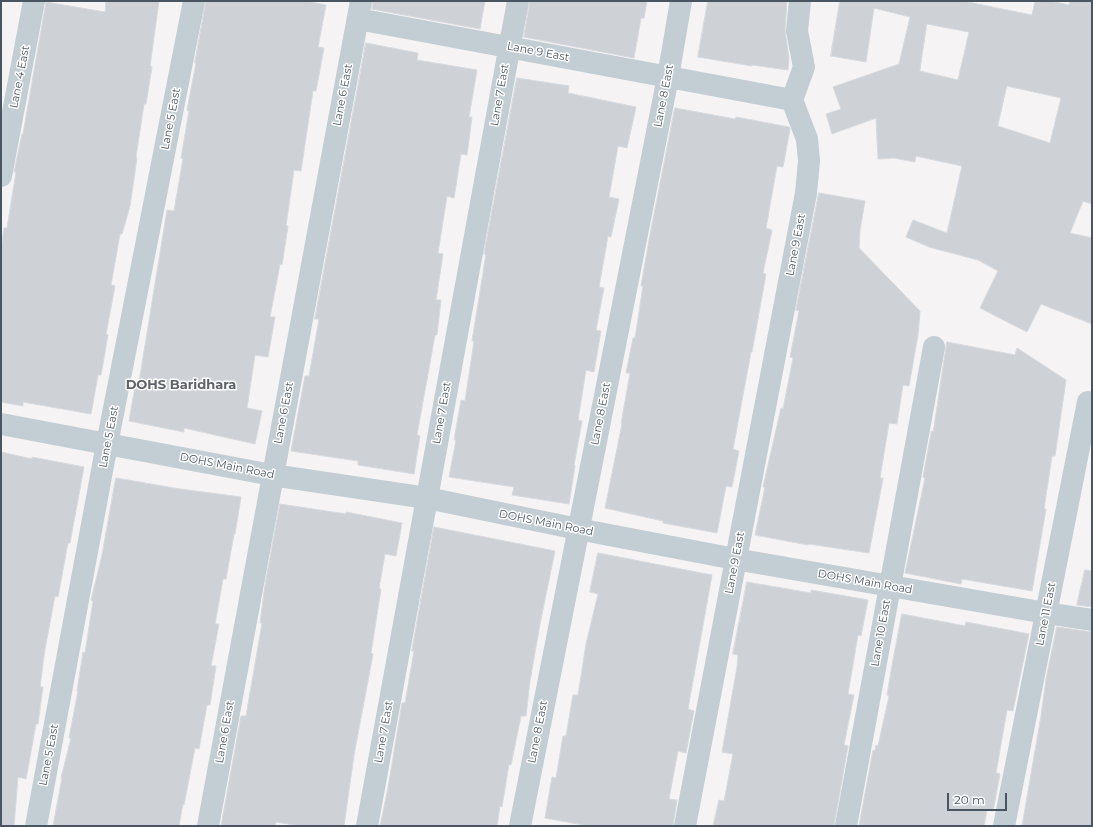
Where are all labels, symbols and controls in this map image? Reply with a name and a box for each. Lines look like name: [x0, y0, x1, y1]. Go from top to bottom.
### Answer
street label: Lane 9 East: [506, 40, 570, 64]
street label: Lane 4 East: [7, 44, 33, 110]
street label: Lane 6 East: [331, 63, 355, 127]
street label: Lane 7 East: [488, 63, 512, 127]
street label: Lane 8 East: [651, 64, 677, 128]
street label: Lane 5 East: [159, 87, 183, 151]
street label: Lane 9 East: [784, 213, 808, 277]
district label: DOHS Baridhara: [126, 377, 236, 393]
street label: Lane 6 East: [272, 381, 296, 445]
street label: Lane 7 East: [430, 381, 454, 445]
street label: Lane 8 East: [588, 382, 614, 446]
street label: Lane 5 East: [97, 405, 121, 469]
street label: DOHS Main Road: [179, 450, 275, 482]
street label: DOHS Main Road: [498, 507, 594, 539]
street label: Lane 9 East: [723, 531, 747, 595]
street label: DOHS Main Road: [817, 567, 913, 597]
street label: Lane 11 East: [1033, 581, 1059, 647]
street label: Lane 10 East: [869, 599, 893, 667]
street label: Lane 6 East: [213, 700, 237, 764]
street label: Lane 7 East: [372, 700, 396, 764]
street label: Lane 8 East: [525, 700, 551, 764]
street label: Lane 5 East: [37, 723, 61, 787]
scale bar: [949, 785, 1009, 811]
text: 20 m: [954, 792, 985, 807]

